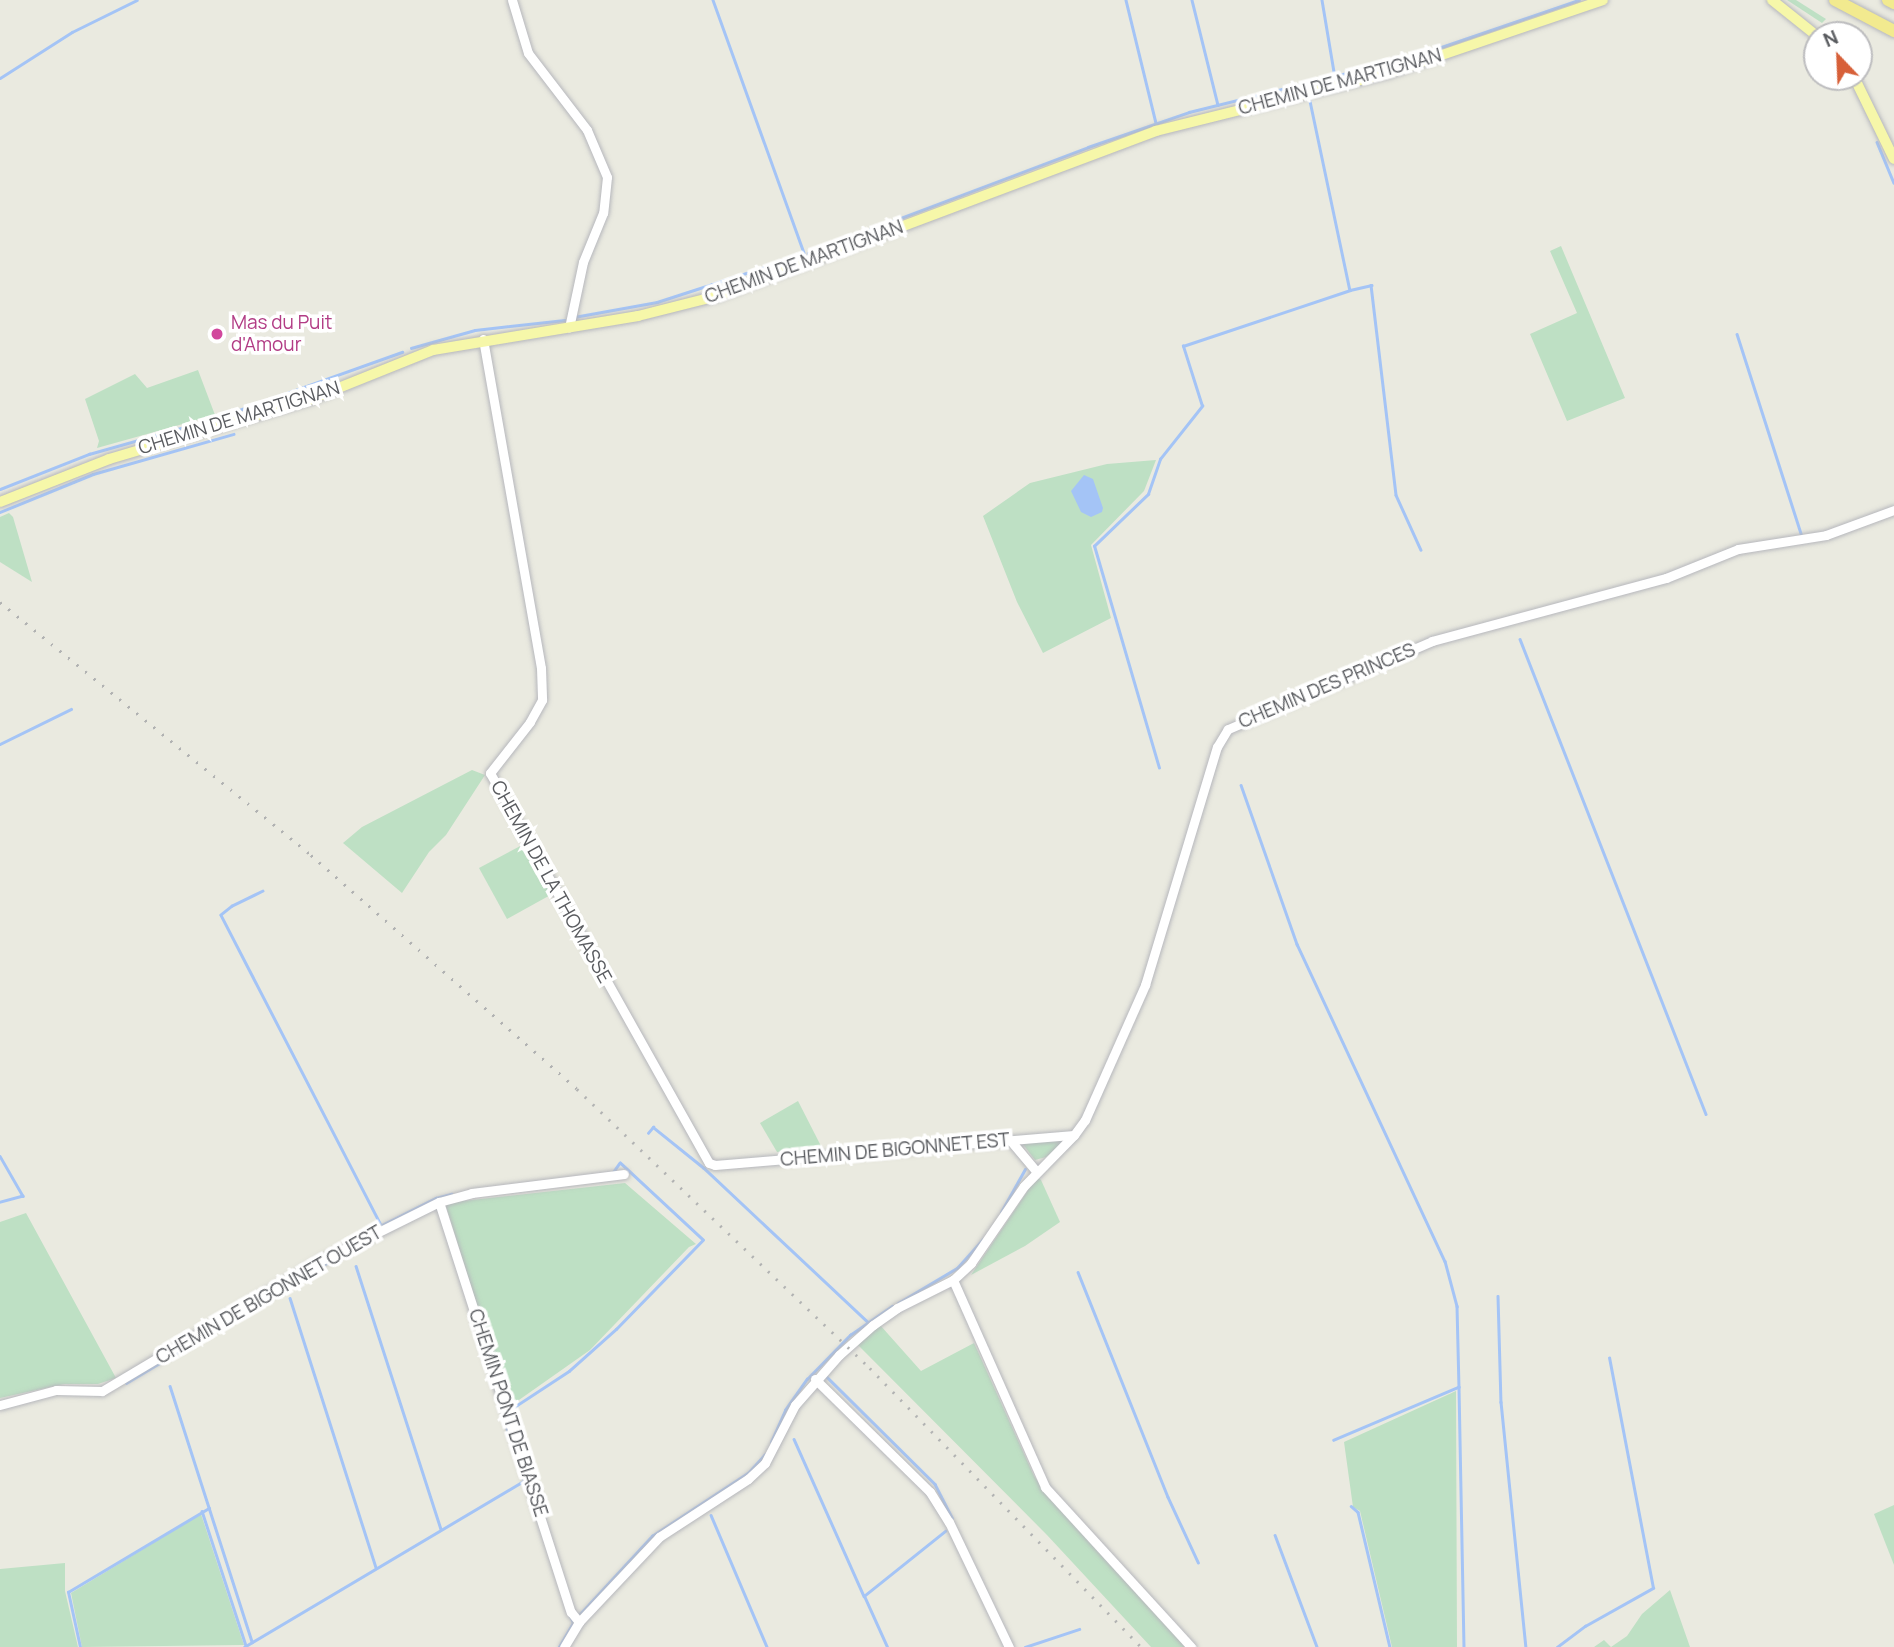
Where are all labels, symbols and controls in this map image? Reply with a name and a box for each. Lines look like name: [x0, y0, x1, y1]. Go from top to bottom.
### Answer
north arrow: [1803, 21, 1873, 91]
text: N: [1819, 24, 1842, 53]
street label: CHEMIN DE MARTIGNAN: [1236, 44, 1444, 120]
street label: CHEMIN DE MARTIGNAN: [702, 216, 906, 308]
place label: Mas du Puit d'Amour: [231, 312, 332, 356]
marker: Mas du Puit d'Amour: [209, 326, 225, 342]
street label: CHEMIN DE MARTIGNAN: [136, 377, 342, 459]
street label: CHEMIN DES PRINCES: [1235, 638, 1419, 734]
street label: CHEMIN DE LA THOMASSE: [486, 777, 616, 987]
street label: CHEMIN DE BIGONNET EST: [779, 1129, 1011, 1171]
street label: CHEMIN DE BIGONNET OUEST: [152, 1221, 386, 1369]
street label: CHEMIN PONT DE BIASSE: [464, 1306, 552, 1520]

